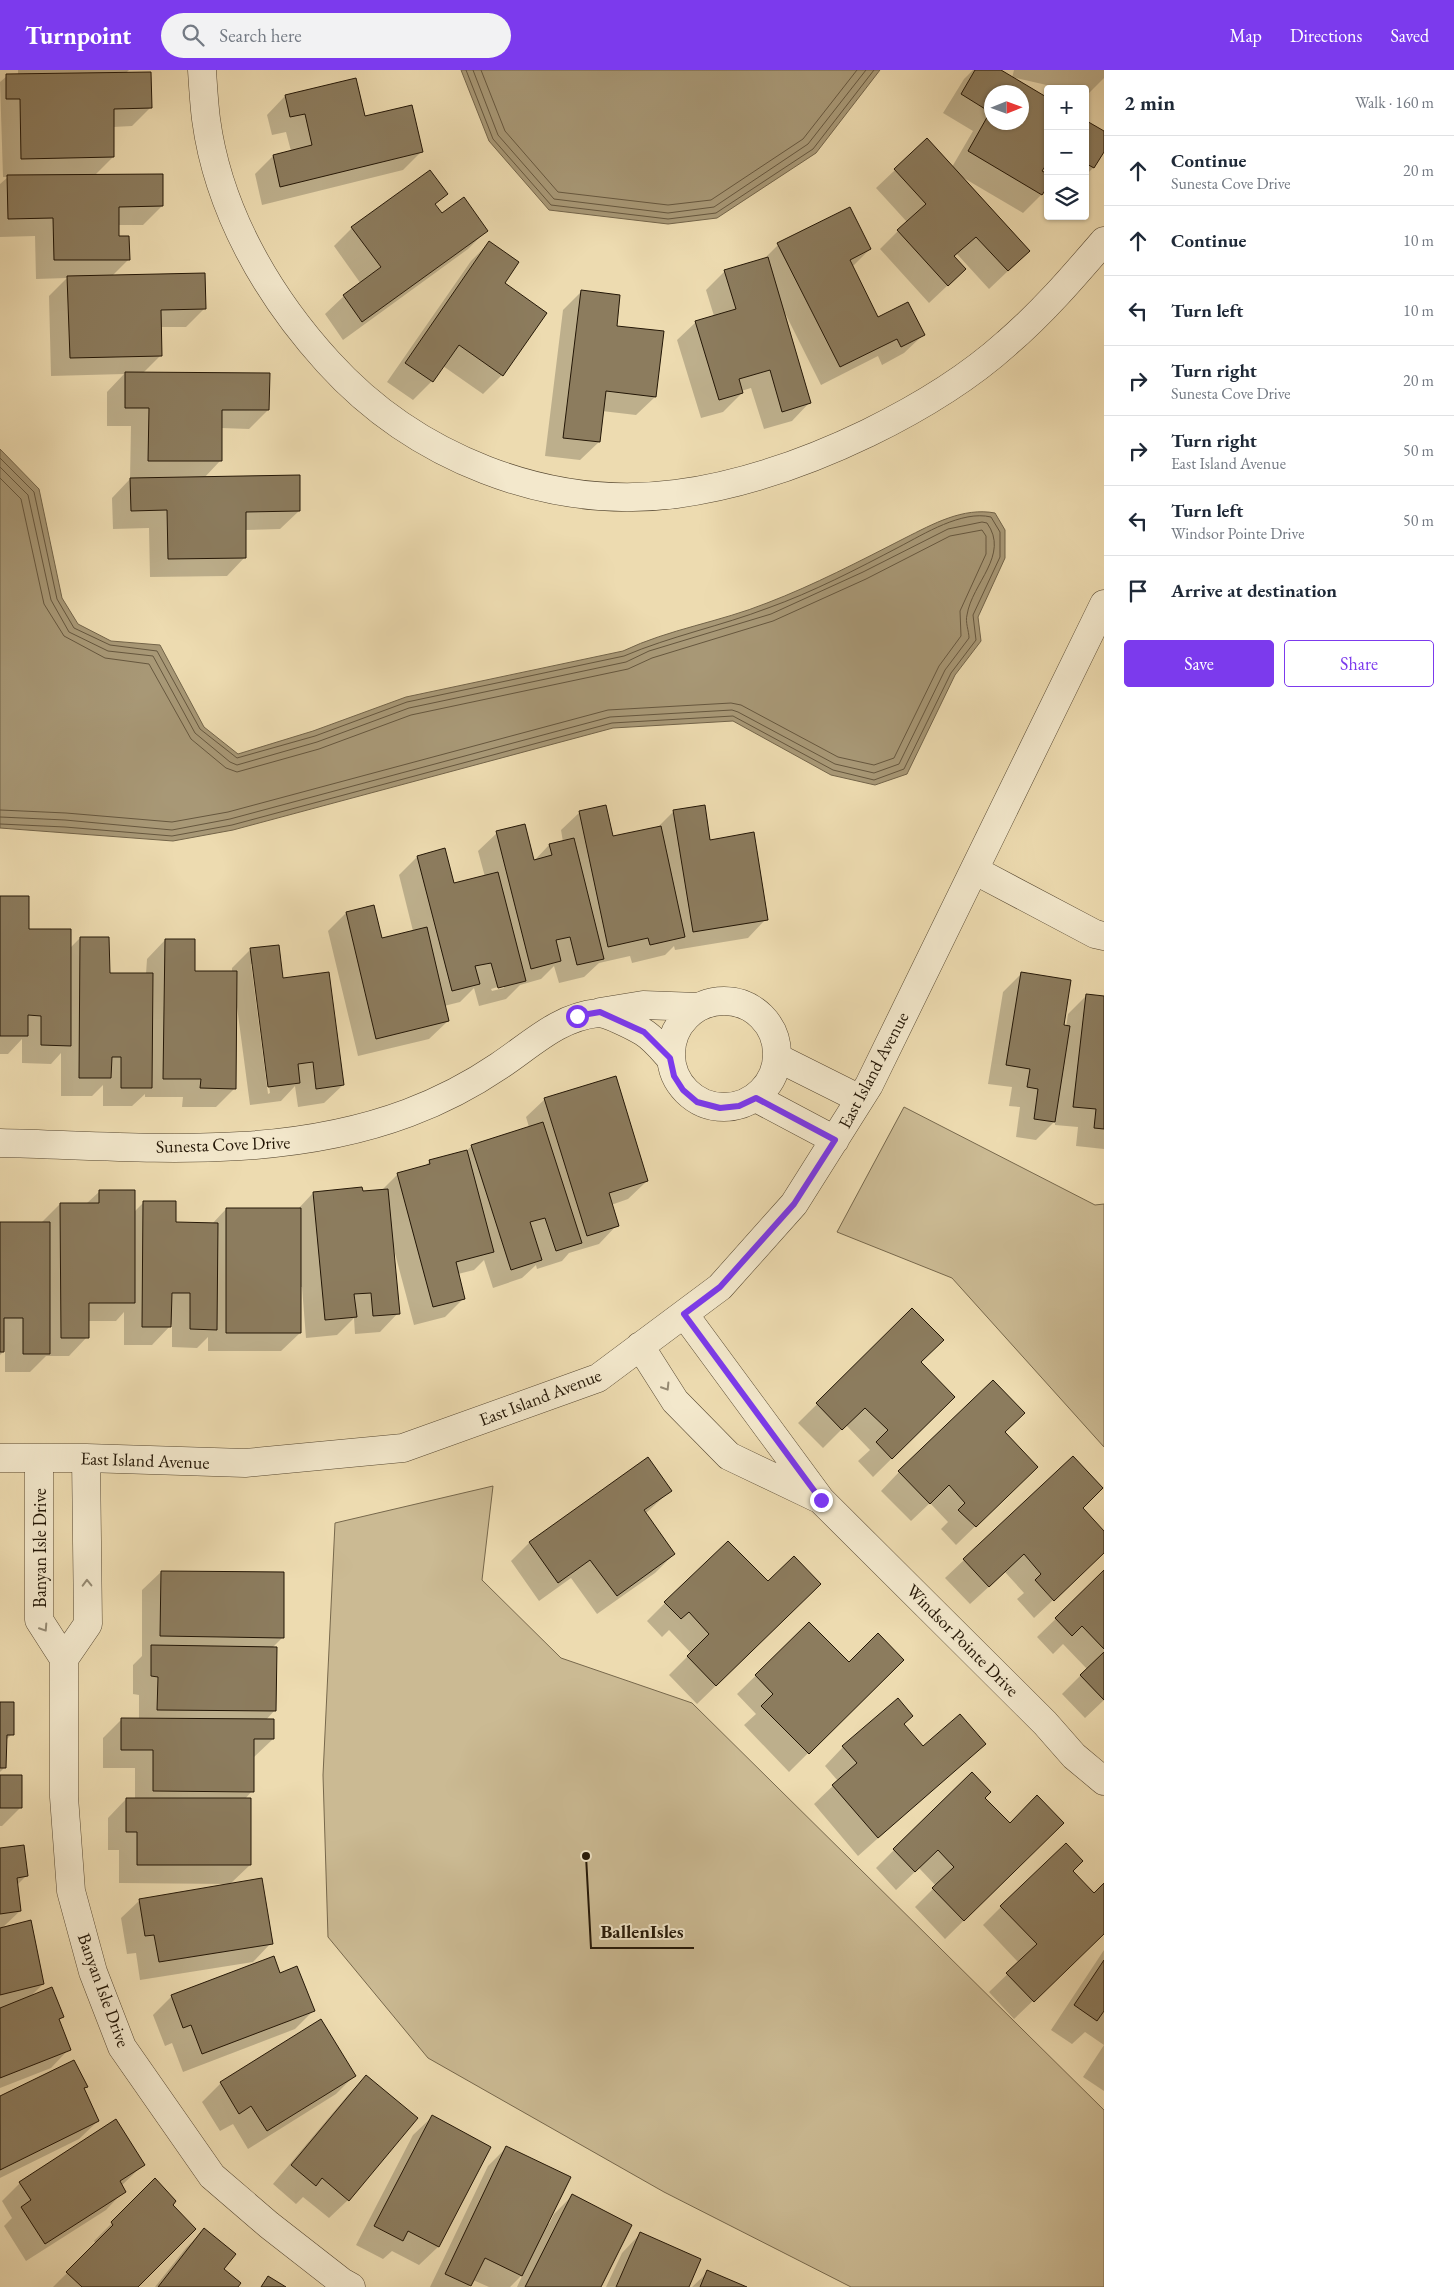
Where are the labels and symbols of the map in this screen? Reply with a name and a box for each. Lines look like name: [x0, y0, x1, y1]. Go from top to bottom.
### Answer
north arrow: [984, 85, 1029, 130]
route start: [566, 1005, 589, 1028]
street label: East Island Avenue: [833, 1008, 913, 1132]
street label: Sunesta Cove Drive: [155, 1130, 291, 1158]
street label: East Island Avenue: [476, 1363, 604, 1431]
one-way arrow: [660, 1382, 669, 1391]
street label: East Island Avenue: [80, 1446, 210, 1474]
street label: Banyan Isle Drive: [28, 1488, 51, 1608]
route end: [810, 1489, 833, 1512]
one-way arrow: [82, 1578, 92, 1586]
street label: Windsor Pointe Drive: [902, 1579, 1024, 1701]
one-way arrow: [38, 1623, 48, 1632]
callout: BallenIsles: [591, 1914, 694, 1948]
text: BallenIsles: [600, 1919, 684, 1944]
street label: Banyan Isle Drive: [73, 1930, 135, 2050]

